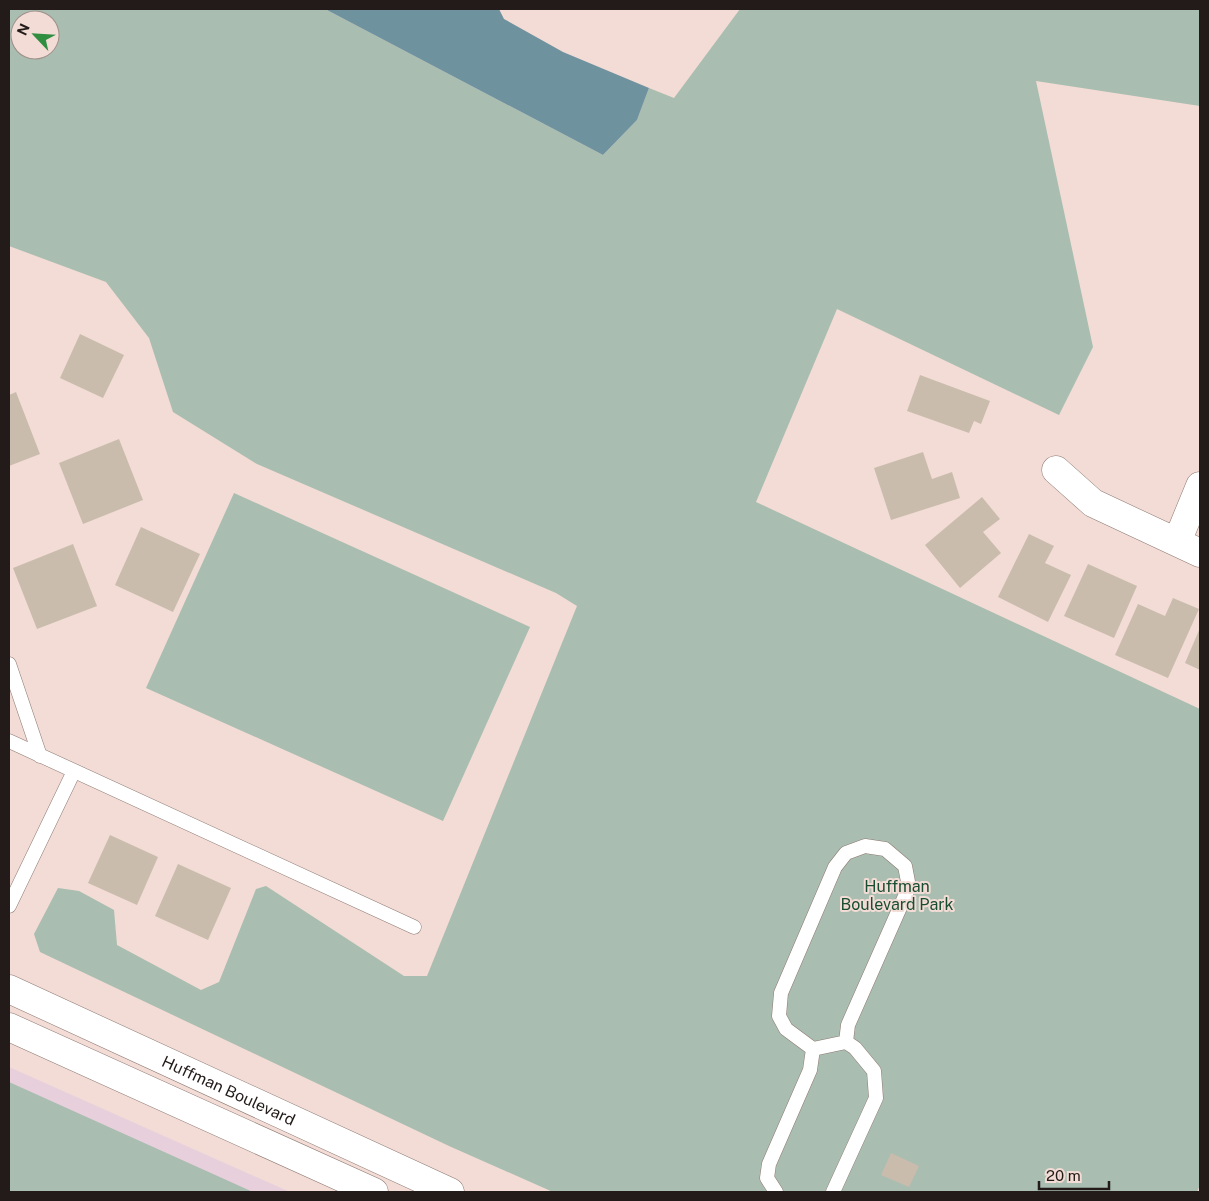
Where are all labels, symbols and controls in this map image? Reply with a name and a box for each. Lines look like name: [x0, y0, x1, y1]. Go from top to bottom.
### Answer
north arrow: [10, 10, 60, 60]
text: N: [14, 21, 33, 38]
park label: Huffman Boulevard Park: [841, 877, 953, 914]
street label: Huffman Boulevard: [159, 1051, 299, 1129]
scale bar: [1039, 1158, 1109, 1190]
text: 20 m: [1046, 1167, 1081, 1184]

